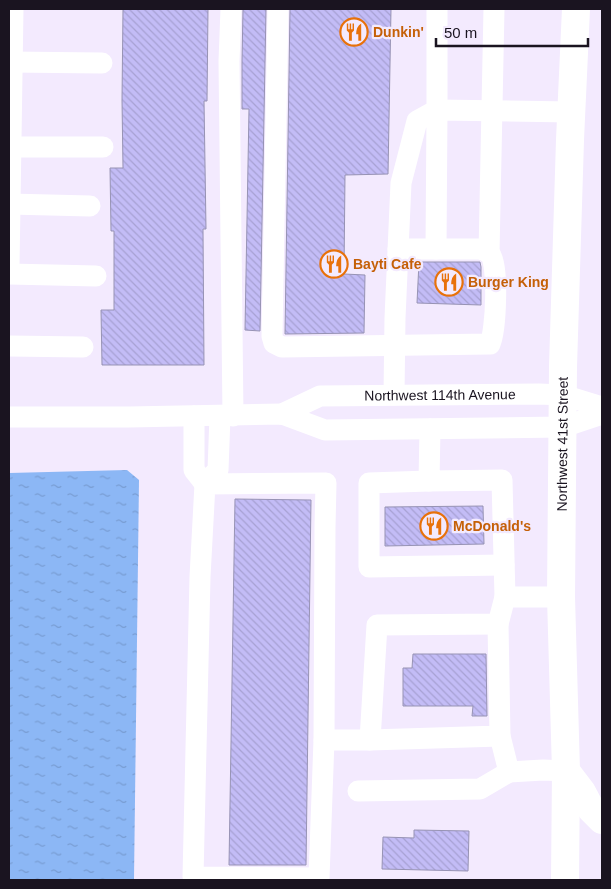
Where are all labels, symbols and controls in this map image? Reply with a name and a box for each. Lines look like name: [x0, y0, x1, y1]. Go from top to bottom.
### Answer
scale bar: [436, 15, 588, 47]
restaurant icon: Dunkin': [339, 17, 369, 47]
place label: Dunkin': [373, 24, 424, 40]
text: 50 m: [444, 24, 477, 41]
restaurant icon: Bayti Cafe: [319, 249, 349, 279]
place label: Bayti Cafe: [353, 256, 422, 272]
restaurant icon: Burger King: [434, 267, 464, 297]
place label: Burger King: [468, 274, 549, 290]
street label: Northwest 41st Street: [554, 377, 571, 512]
street label: Northwest 114th Avenue: [364, 386, 516, 404]
restaurant icon: McDonald's: [419, 511, 449, 541]
place label: McDonald's: [453, 518, 531, 534]

